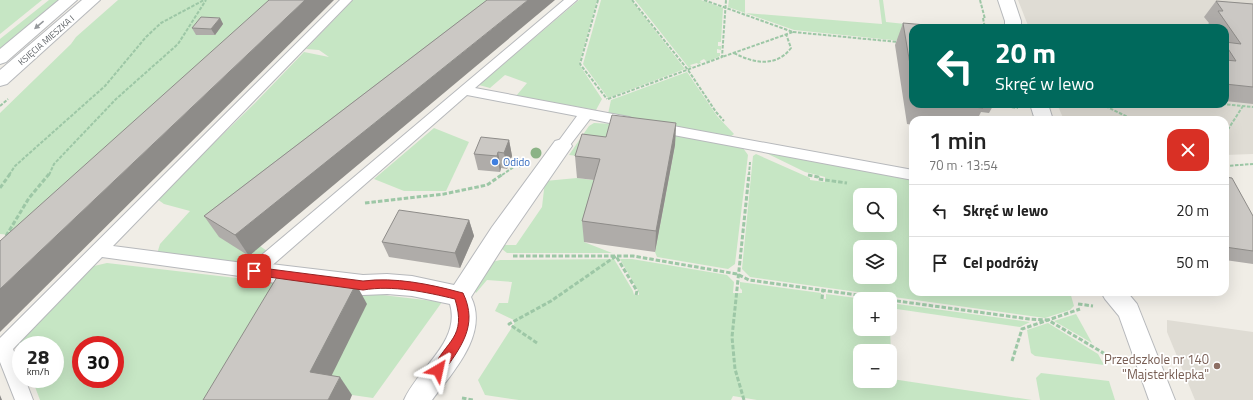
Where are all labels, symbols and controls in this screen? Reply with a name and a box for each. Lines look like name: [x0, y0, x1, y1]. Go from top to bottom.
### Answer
street label: KSIĘCIA MIESZKA I: [15, 12, 77, 68]
one-way arrow: [33, 20, 44, 29]
text: 20 m: [995, 31, 1056, 74]
icon: left: [929, 40, 981, 92]
text: Skręć w lewo: [995, 70, 1094, 97]
text: 1 min: [929, 122, 987, 158]
button: close: [1167, 129, 1209, 171]
place label: Odido: [503, 154, 530, 170]
text: 70 m · 13:54: [929, 155, 998, 175]
marker: Odido: [490, 157, 500, 167]
map controls: [853, 188, 897, 388]
button: search: [853, 188, 897, 232]
text: Skręć w lewo: [963, 199, 1048, 222]
text: 20 m: [1176, 199, 1209, 222]
icon: left: [929, 200, 951, 222]
button: layers: [853, 240, 897, 284]
text: Cel podróży: [963, 251, 1038, 274]
text: 50 m: [1176, 251, 1209, 274]
icon: arrive: [929, 252, 951, 274]
pin: [237, 254, 271, 288]
icon: arrive: [243, 260, 265, 282]
button: +: [853, 292, 897, 336]
speed limit sign: 30: [72, 336, 124, 388]
text: 28: [27, 341, 49, 372]
button: −: [853, 344, 897, 388]
position arrow: [417, 349, 459, 391]
place label: Przedszkole nr 140 "Majsterklepka": [1104, 349, 1209, 384]
marker: Przedszkole nr 140 "Majsterklepka": [1212, 361, 1222, 371]
text: km/h: [27, 364, 49, 379]

